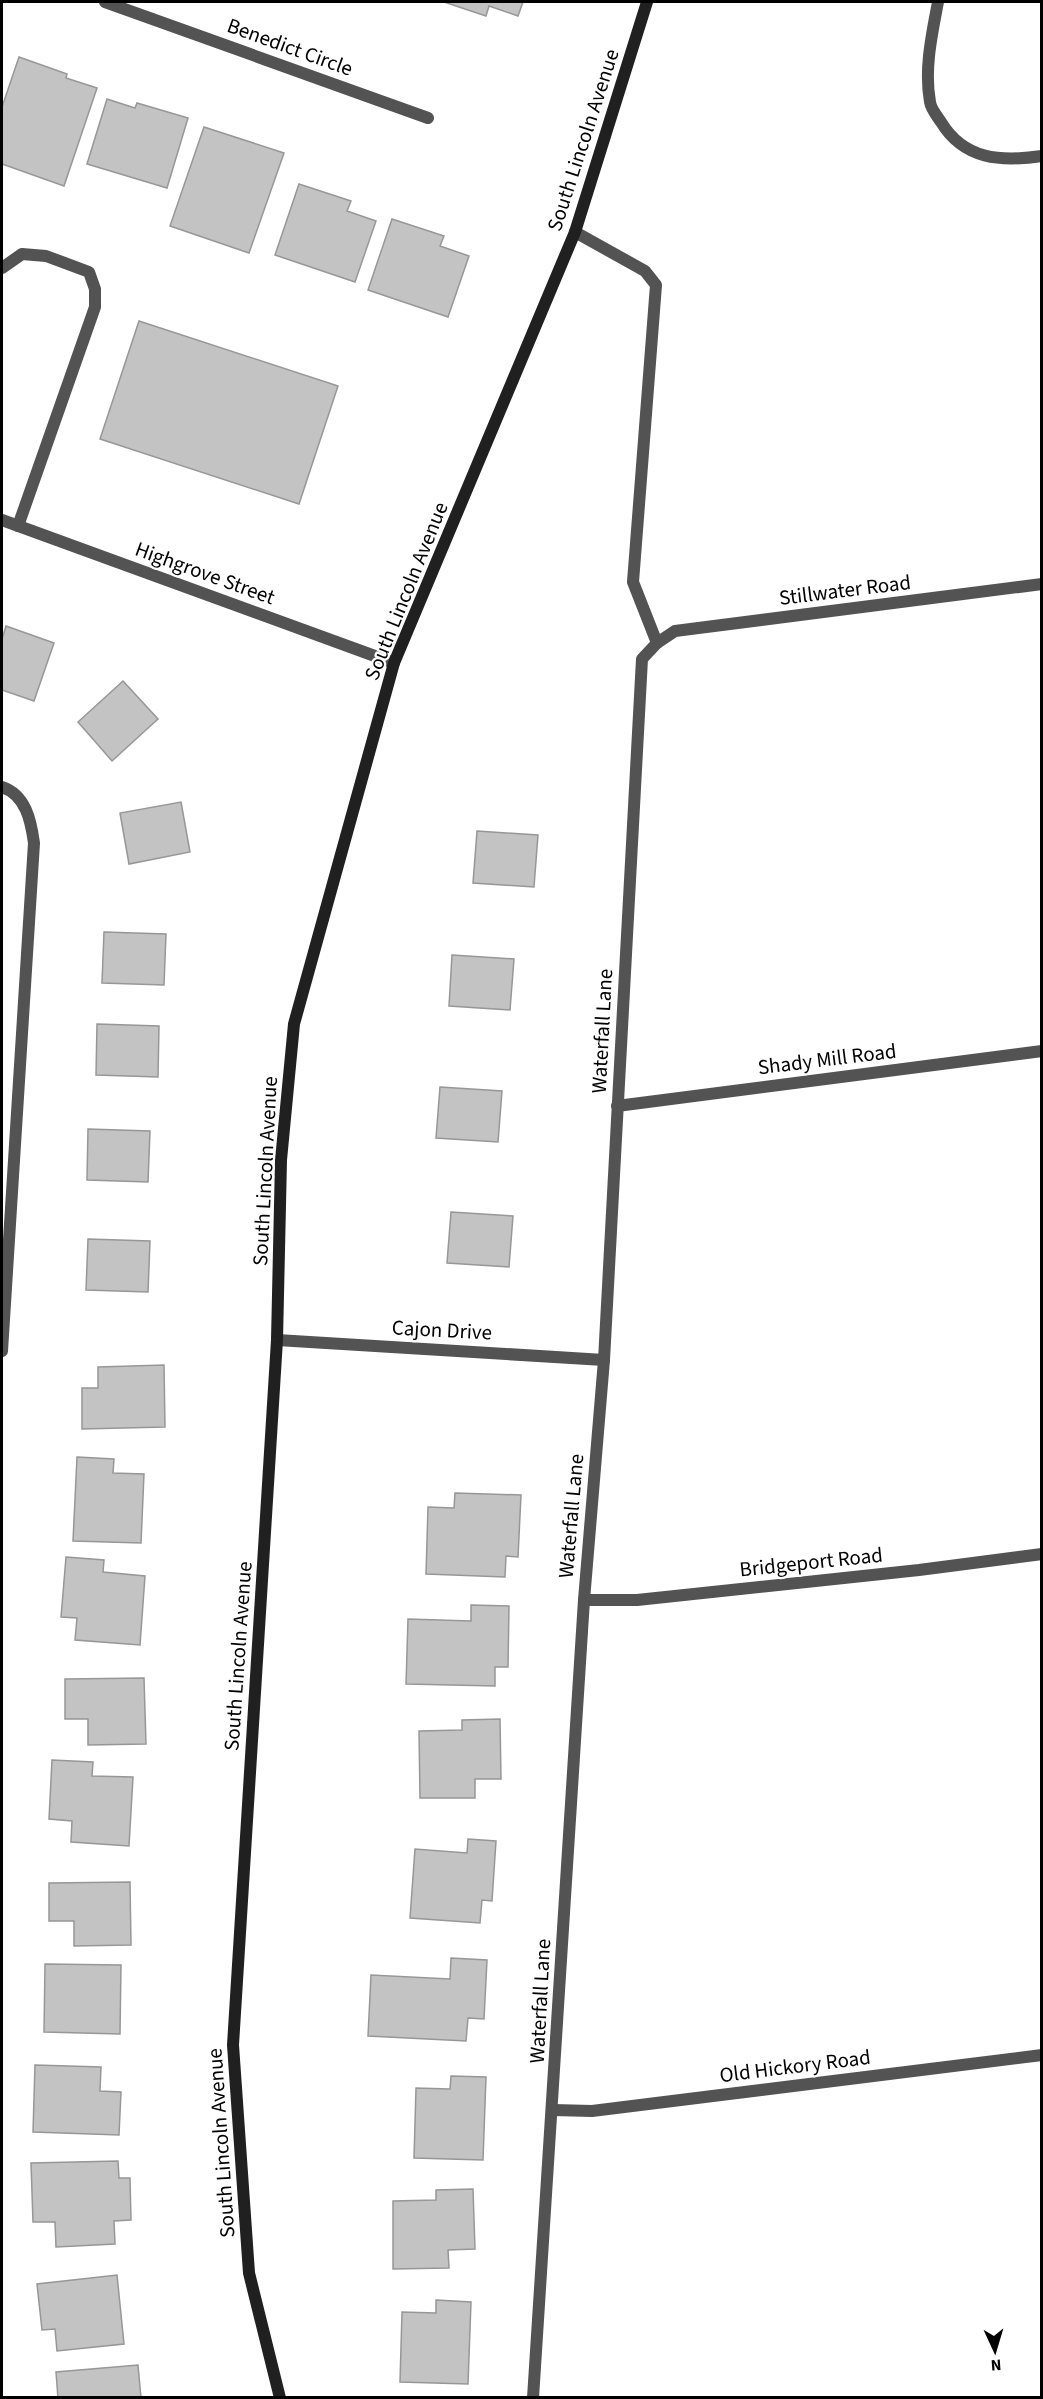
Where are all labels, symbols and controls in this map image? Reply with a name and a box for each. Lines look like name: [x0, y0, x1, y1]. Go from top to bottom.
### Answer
street label: Benedict Circle: [223, 10, 357, 84]
street label: South Lincoln Avenue: [539, 45, 627, 235]
street label: South Lincoln Avenue: [357, 497, 455, 685]
street label: Highgrove Street: [131, 534, 279, 612]
street label: Stillwater Road: [777, 567, 913, 613]
street label: Waterfall Lane: [584, 968, 620, 1094]
street label: Shady Mill Road: [756, 1036, 898, 1082]
street label: South Lincoln Avenue: [245, 1075, 285, 1267]
street label: Cajon Drive: [391, 1312, 493, 1348]
street label: Waterfall Lane: [551, 1452, 591, 1580]
street label: Bridgeport Road: [738, 1540, 884, 1584]
street label: South Lincoln Avenue: [216, 1560, 260, 1752]
street label: Waterfall Lane: [522, 1938, 558, 2064]
street label: Old Hickory Road: [718, 2042, 872, 2090]
street label: South Lincoln Avenue: [199, 2047, 243, 2239]
north arrow: [965, 2321, 1025, 2381]
text: N: [990, 2354, 1002, 2376]

